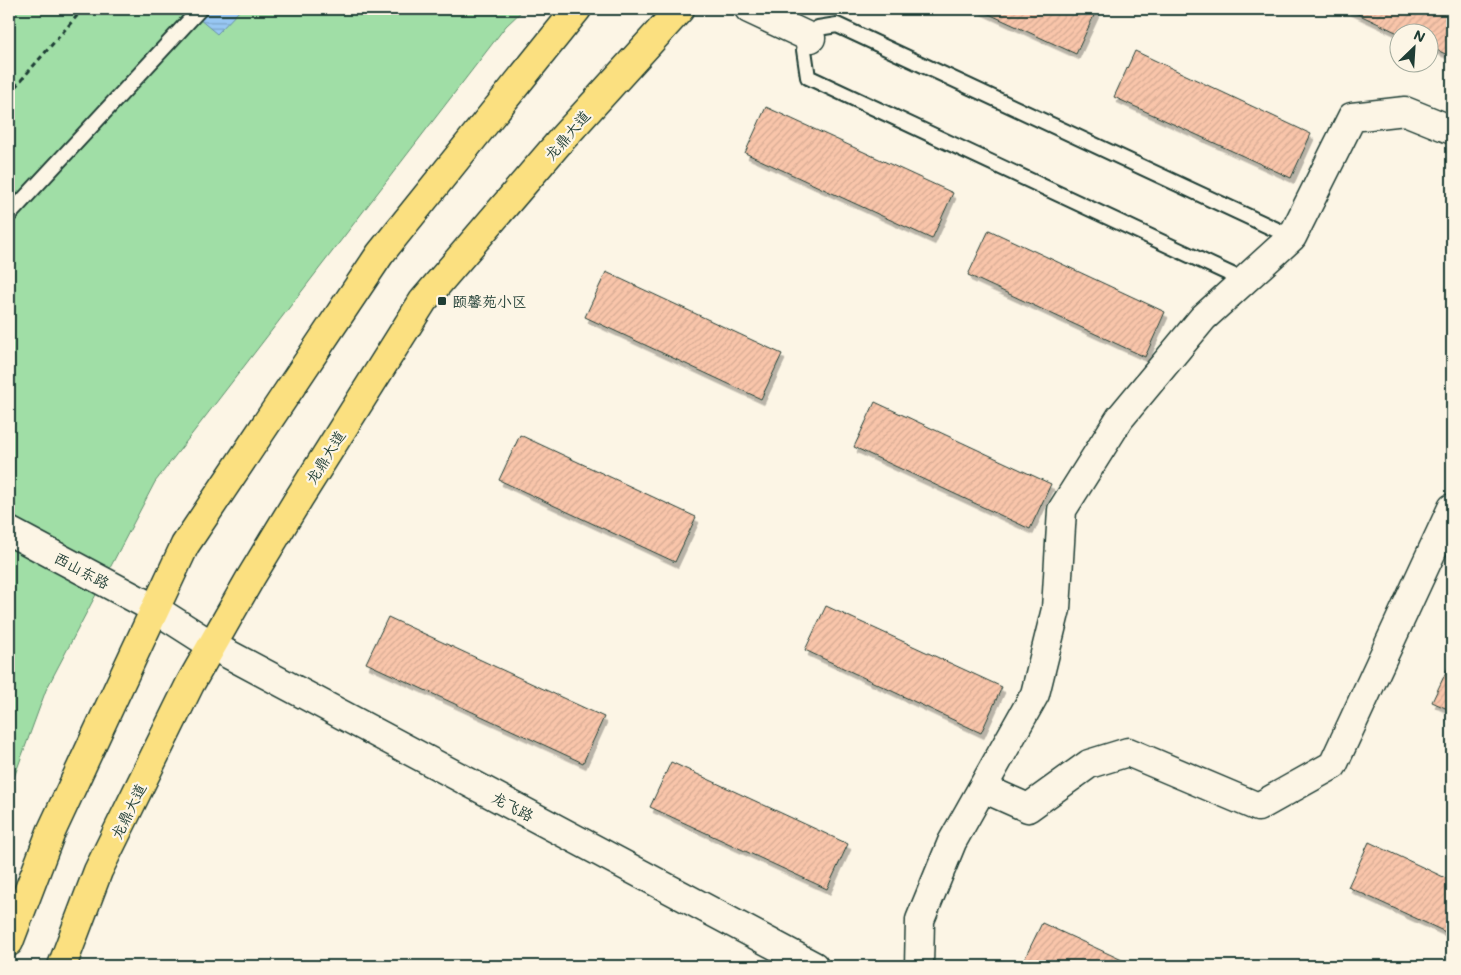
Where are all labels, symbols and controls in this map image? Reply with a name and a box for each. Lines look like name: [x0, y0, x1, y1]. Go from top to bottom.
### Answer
north arrow: [1388, 22, 1438, 72]
text: N: [1411, 25, 1429, 47]
street label: 龙鼎大道: [540, 106, 594, 164]
place label: 颐馨苑小区: [452, 291, 527, 311]
marker: 颐馨苑小区: [436, 295, 448, 307]
street label: 龙鼎大道: [301, 426, 349, 488]
street label: 西山东路: [51, 547, 113, 593]
street label: 龙鼎大道: [106, 780, 150, 842]
street label: 龙飞路: [488, 787, 538, 825]

